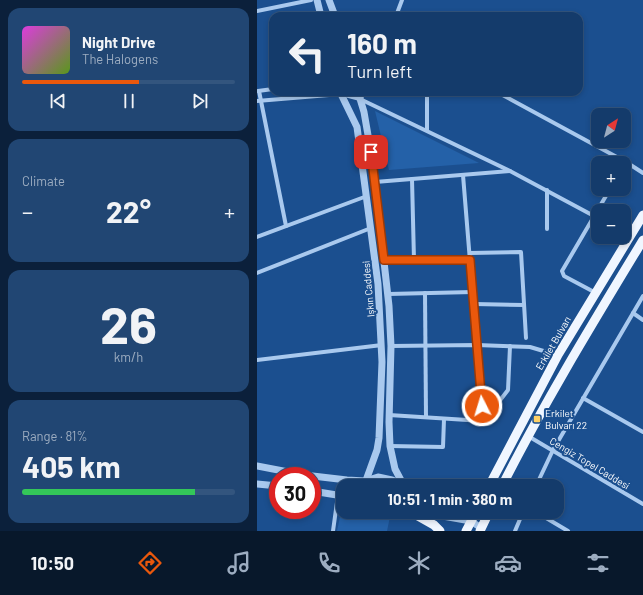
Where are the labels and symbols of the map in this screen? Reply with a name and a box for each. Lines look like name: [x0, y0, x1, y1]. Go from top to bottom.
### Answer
north arrow: [591, 108, 631, 148]
pin: [354, 135, 388, 169]
street label: Işkın Caddesi: [360, 260, 376, 318]
street label: Erkilet Bulvarı: [533, 314, 573, 372]
position arrow: [461, 385, 503, 427]
place label: Erkilet Bulvarı 22: [545, 407, 587, 431]
marker: Erkilet Bulvarı 22: [532, 414, 542, 424]
street label: Cengiz Topel Caddesi: [548, 434, 632, 492]
speed limit sign: 30: [269, 467, 321, 519]

